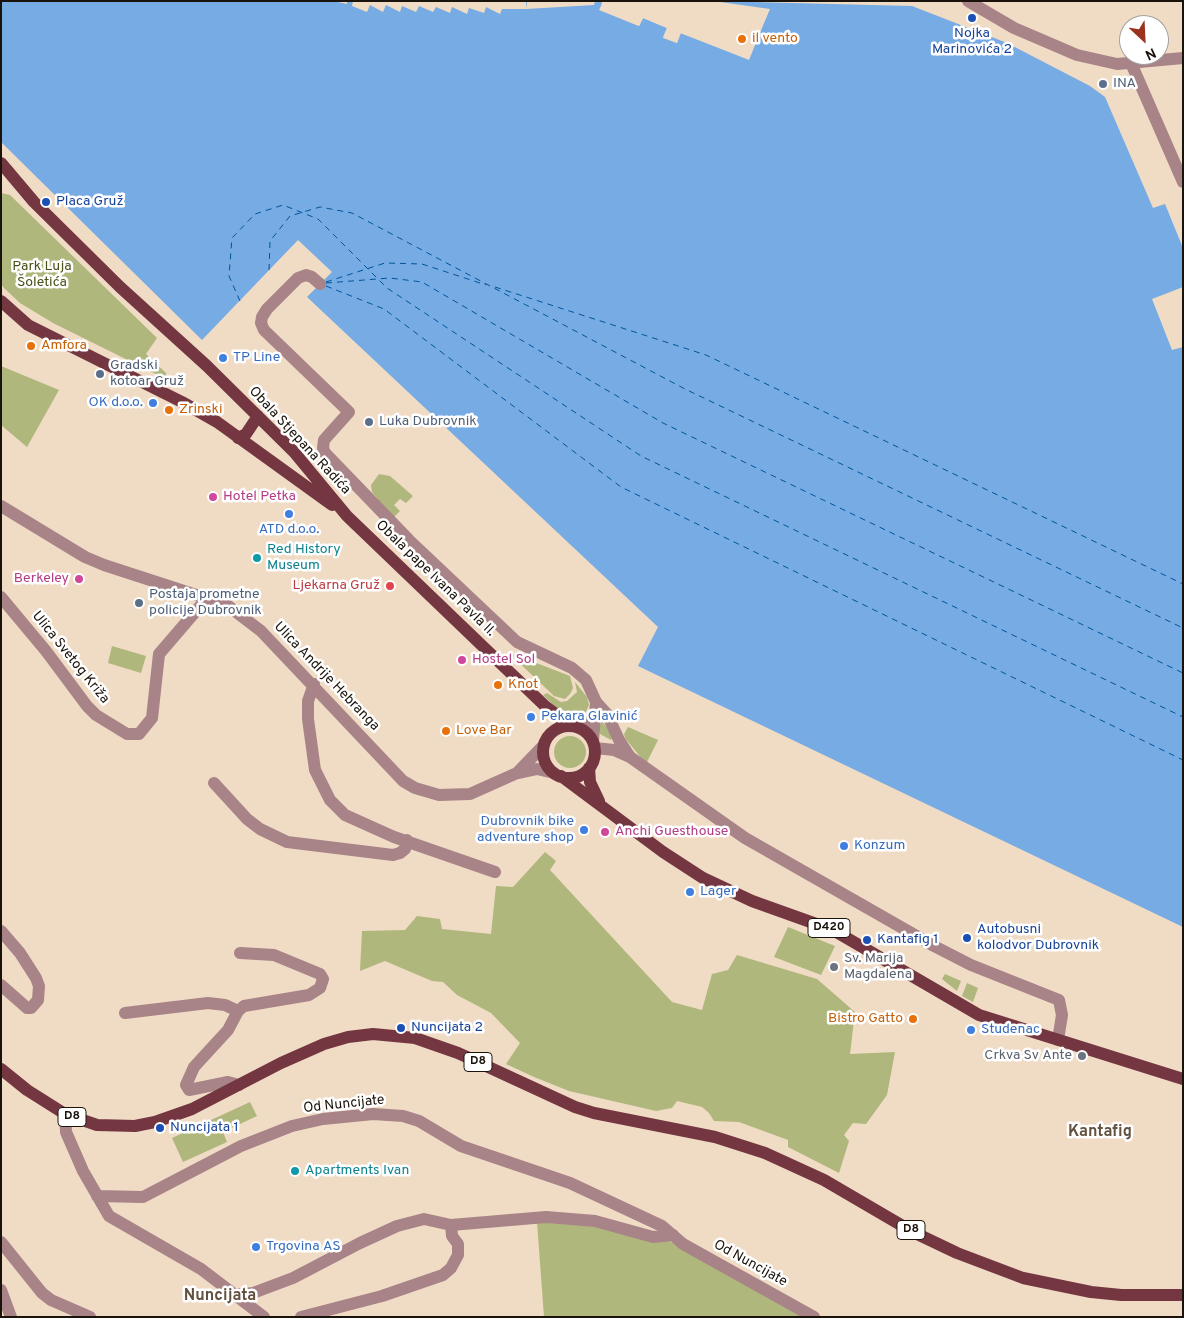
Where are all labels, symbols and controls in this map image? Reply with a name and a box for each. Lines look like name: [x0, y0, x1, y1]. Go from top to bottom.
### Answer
marker: Nojka Marinovića 2: [966, 12, 978, 24]
north arrow: [1119, 15, 1169, 65]
place label: Nojka Marinovića 2: [932, 26, 1012, 58]
place label: il vento: [752, 31, 798, 47]
marker: il vento: [736, 33, 748, 45]
text: N: [1142, 43, 1158, 63]
place label: INA: [1113, 76, 1136, 92]
marker: INA: [1097, 78, 1109, 90]
place label: Placa Gruž: [56, 194, 123, 210]
marker: Placa Gruž: [40, 196, 52, 208]
park label: Park Luja Šoletića: [12, 259, 72, 292]
place label: Amfora: [41, 338, 87, 354]
marker: Amfora: [25, 340, 37, 352]
place label: TP Line: [233, 350, 280, 366]
marker: TP Line: [217, 352, 229, 364]
place label: Gradski kotoar Gruž: [110, 358, 184, 391]
marker: Gradski kotoar Gruž: [94, 368, 106, 380]
street label: Obala Stjepana Radića: [245, 384, 353, 498]
place label: OK d.o.o.: [89, 395, 143, 411]
marker: OK d.o.o.: [147, 397, 159, 409]
place label: Zrinski: [179, 402, 222, 418]
marker: Zrinski: [163, 404, 175, 416]
place label: Luka Dubrovnik: [379, 414, 477, 430]
marker: Luka Dubrovnik: [363, 416, 375, 428]
place label: Hotel Petka: [223, 489, 296, 505]
marker: Hotel Petka: [207, 491, 219, 503]
marker: ATD d.o.o.: [283, 508, 295, 520]
street label: Obala pape Ivana Pavla II.: [372, 517, 498, 641]
place label: ATD d.o.o.: [259, 522, 319, 538]
place label: Red History Museum: [267, 542, 341, 574]
marker: Red History Museum: [251, 552, 263, 564]
place label: Berkeley: [14, 571, 69, 587]
marker: Berkeley: [73, 573, 85, 585]
place label: Ljekarna Gruž: [293, 578, 380, 594]
marker: Ljekarna Gruž: [384, 580, 396, 592]
place label: Postaja prometne policije Dubrovnik: [149, 587, 262, 620]
marker: Postaja prometne policije Dubrovnik: [133, 597, 145, 609]
street label: Ulica Svetog Križa: [28, 608, 112, 708]
street label: Ulica Andrije Hebranga: [270, 619, 382, 735]
place label: Hostel Sol: [472, 652, 535, 668]
marker: Hostel Sol: [456, 654, 468, 666]
place label: Knot: [508, 677, 538, 693]
marker: Knot: [492, 679, 504, 691]
place label: Pekara Glavinić: [541, 709, 638, 725]
marker: Pekara Glavinić: [525, 711, 537, 723]
place label: Love Bar: [456, 723, 512, 739]
marker: Love Bar: [440, 725, 452, 737]
place label: Dubrovnik bike adventure shop: [477, 814, 574, 846]
marker: Dubrovnik bike adventure shop: [578, 824, 590, 836]
place label: Anchi Guesthouse: [615, 824, 728, 840]
marker: Anchi Guesthouse: [599, 826, 611, 838]
place label: Konzum: [854, 838, 905, 854]
marker: Konzum: [838, 840, 850, 852]
place label: Lager: [700, 884, 736, 900]
marker: Lager: [684, 886, 696, 898]
road number: D420: [808, 918, 850, 938]
place label: Autobusni kolodvor Dubrovnik: [977, 922, 1099, 954]
place label: Kantafig 1: [877, 932, 938, 948]
marker: Autobusni kolodvor Dubrovnik: [961, 932, 973, 944]
marker: Kantafig 1: [861, 934, 873, 946]
place label: Sv. Marija Magdalena: [844, 951, 912, 984]
marker: Sv. Marija Magdalena: [828, 961, 840, 973]
place label: Bistro Gatto: [828, 1011, 903, 1027]
marker: Bistro Gatto: [907, 1013, 919, 1025]
place label: Nuncijata 2: [411, 1020, 483, 1036]
marker: Nuncijata 2: [395, 1022, 407, 1034]
place label: Studenac: [981, 1022, 1040, 1038]
marker: Studenac: [965, 1024, 977, 1036]
place label: Crkva Sv Ante: [984, 1048, 1072, 1064]
marker: Crkva Sv Ante: [1076, 1050, 1088, 1062]
road number: D8: [464, 1052, 492, 1072]
street label: Od Nuncijate: [303, 1092, 385, 1118]
road number: D8: [58, 1108, 86, 1126]
place label: Nuncijata 1: [170, 1120, 239, 1136]
marker: Nuncijata 1: [154, 1122, 166, 1134]
district label: Kantafig: [1068, 1123, 1132, 1143]
place label: Apartments Ivan: [305, 1163, 409, 1179]
marker: Apartments Ivan: [289, 1165, 301, 1177]
road number: D8: [897, 1220, 925, 1240]
street label: Od Nuncijate: [710, 1237, 790, 1291]
place label: Trgovina AS: [266, 1239, 341, 1255]
marker: Trgovina AS: [250, 1241, 262, 1253]
district label: Nuncijata: [184, 1287, 256, 1307]

